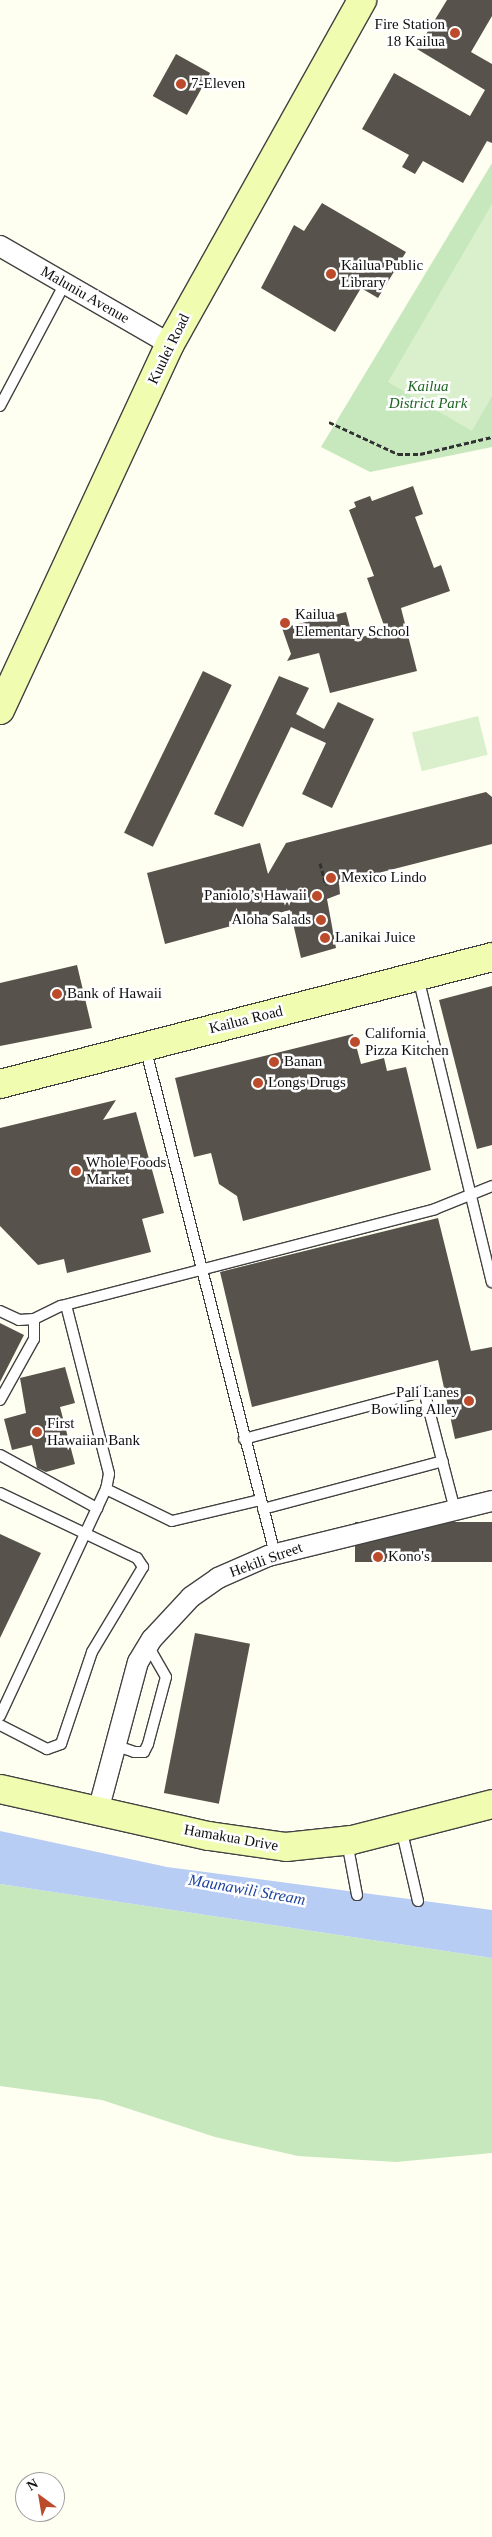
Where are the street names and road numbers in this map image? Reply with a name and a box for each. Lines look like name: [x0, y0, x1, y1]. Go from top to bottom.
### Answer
street label: Maluniu Avenue: [37, 262, 133, 328]
street label: Kuulei Road: [144, 311, 194, 387]
street label: Kailua Road: [207, 1002, 285, 1038]
street label: Hekili Street: [227, 1539, 305, 1581]
street label: Hamakua Drive: [182, 1821, 280, 1855]

